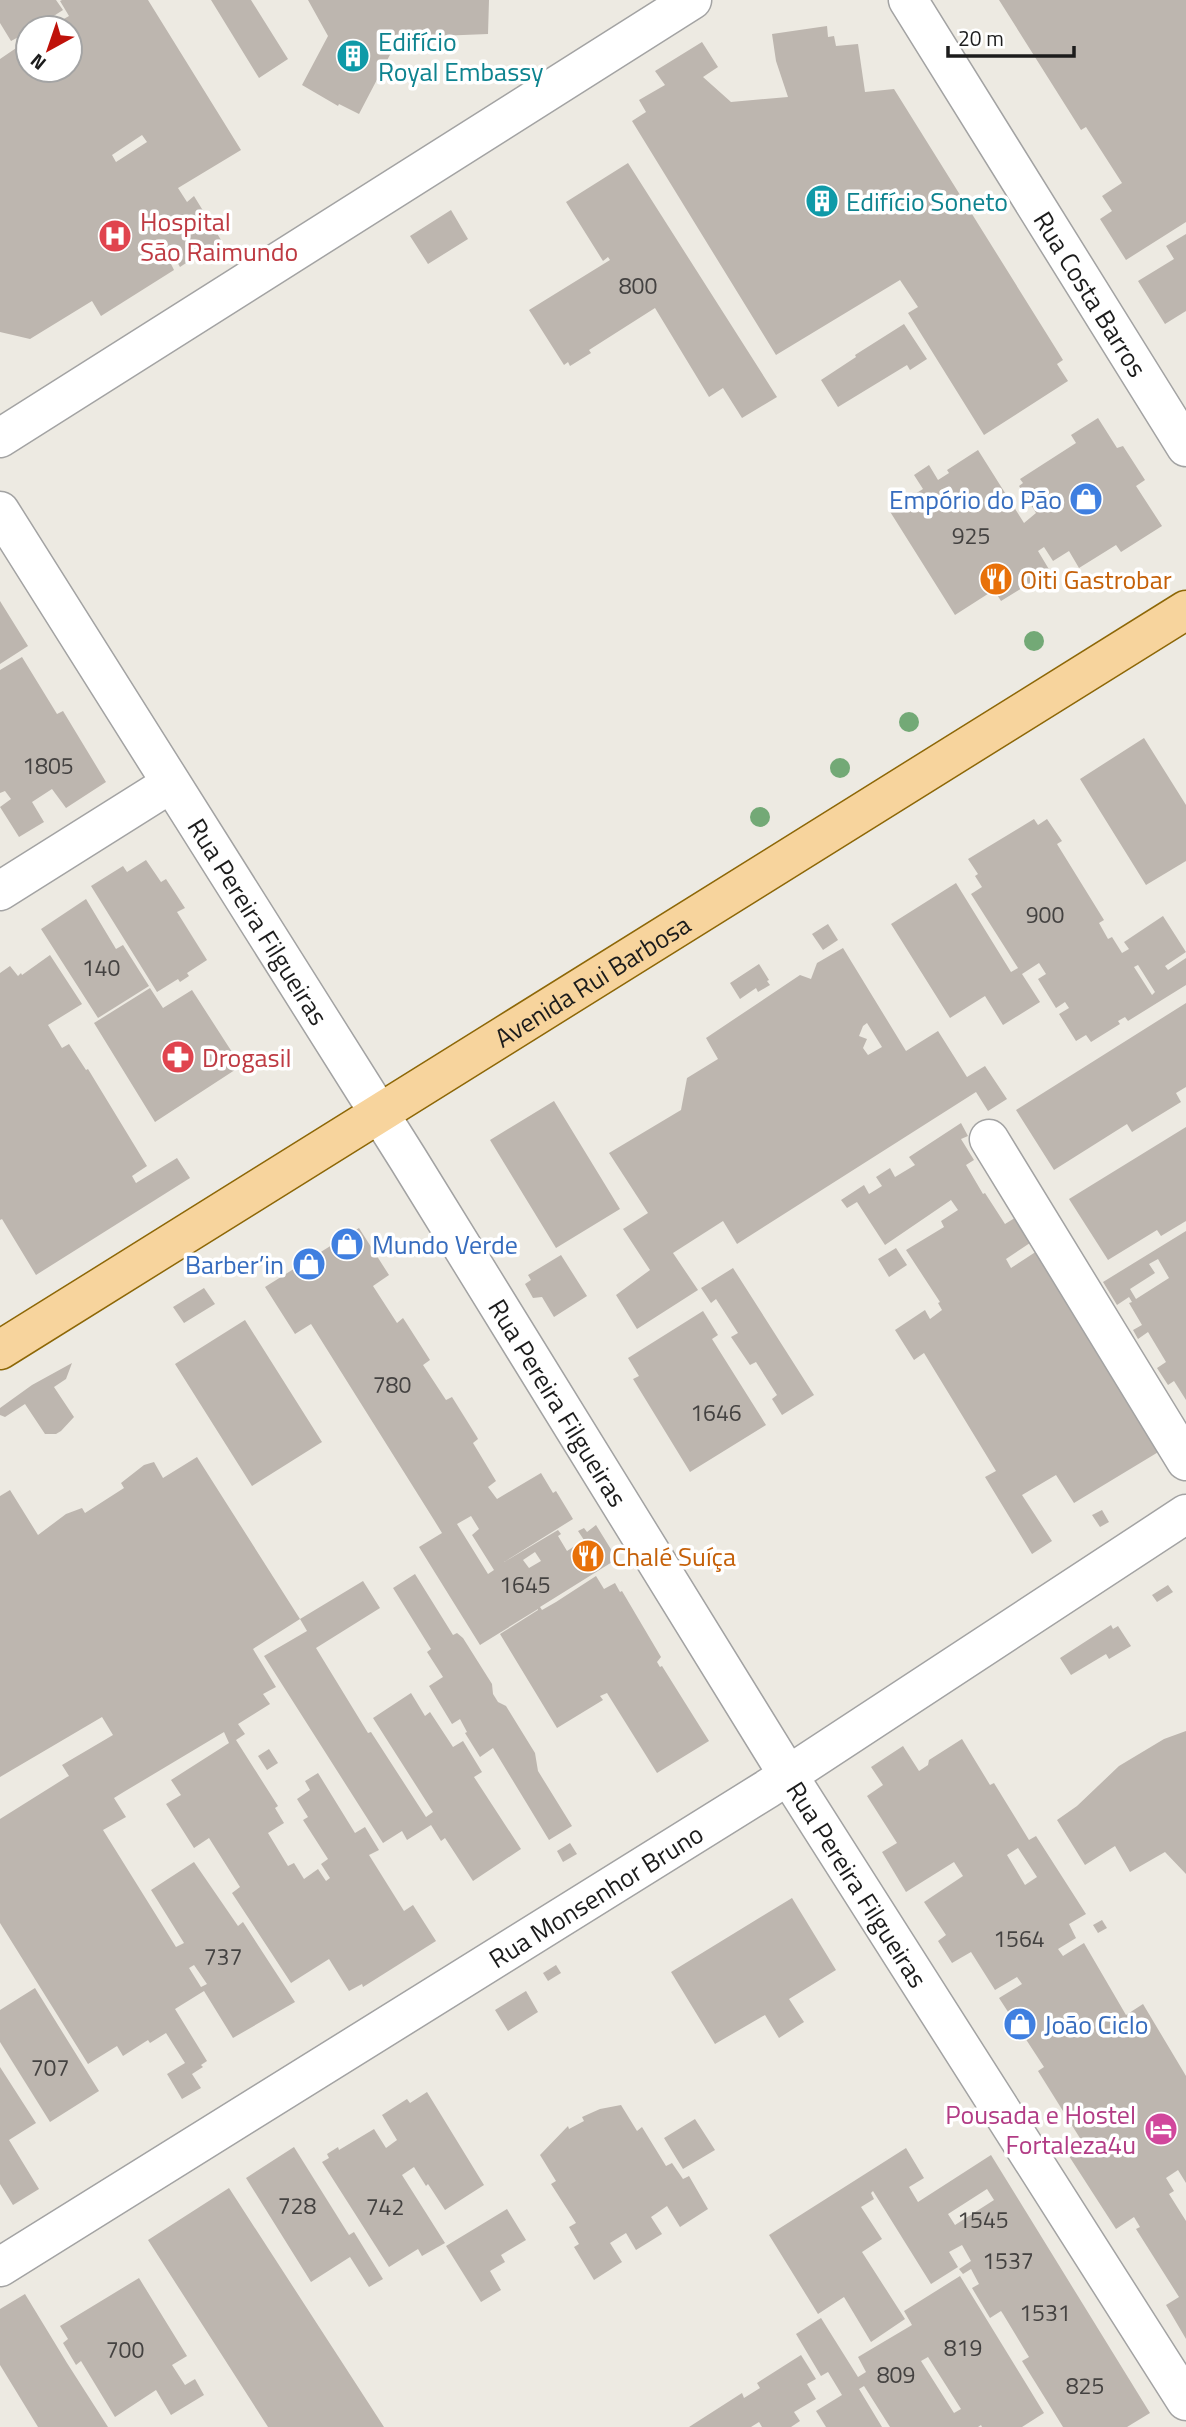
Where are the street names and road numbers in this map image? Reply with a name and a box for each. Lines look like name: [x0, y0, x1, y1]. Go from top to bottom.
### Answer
street label: Rua Costa Barros: [1024, 203, 1157, 384]
street label: Rua Pereira Filgueiras: [179, 810, 338, 1032]
street label: Avenida Rui Barbosa: [487, 905, 698, 1056]
street label: Rua Pereira Filgueiras: [479, 1291, 637, 1514]
street label: Rua Pereira Filgueiras: [777, 1773, 938, 1995]
street label: Rua Monsenhor Bruno: [481, 1814, 711, 1977]

